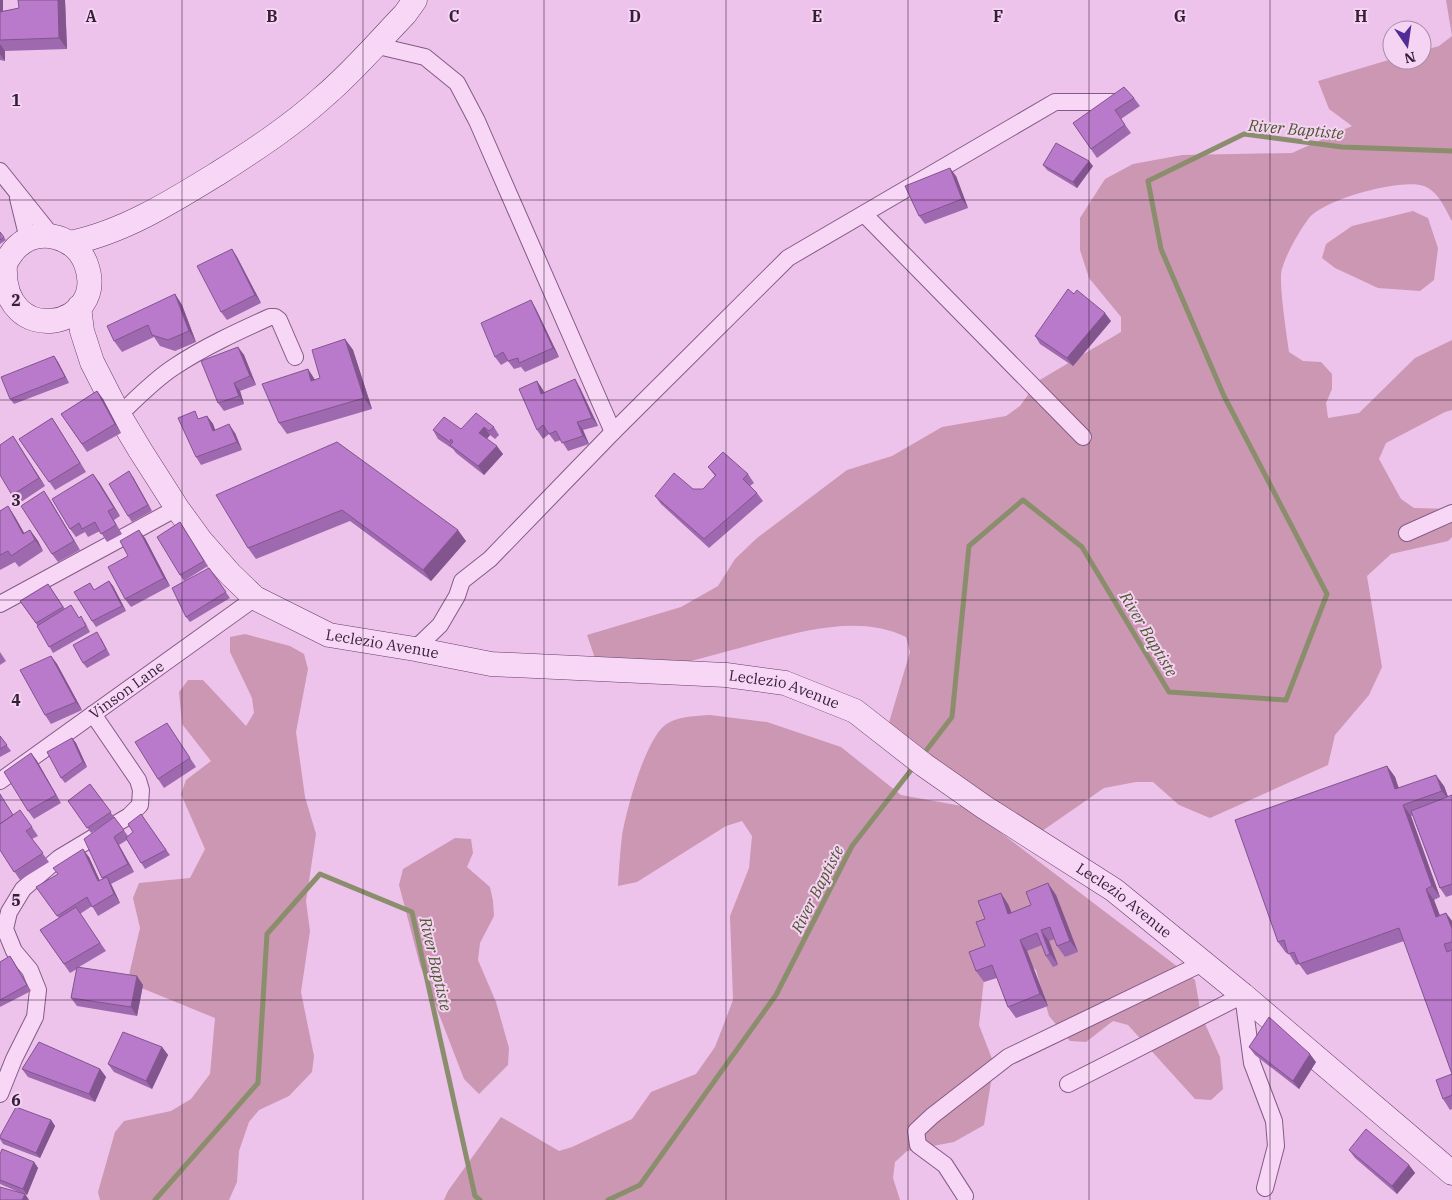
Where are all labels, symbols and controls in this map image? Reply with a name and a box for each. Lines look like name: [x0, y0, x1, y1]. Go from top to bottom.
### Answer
text: A: [85, 6, 97, 26]
text: B: [266, 6, 278, 26]
text: C: [449, 6, 459, 26]
text: D: [629, 6, 641, 26]
text: E: [812, 6, 822, 26]
text: F: [993, 6, 1003, 26]
text: G: [1174, 6, 1186, 26]
text: H: [1355, 6, 1368, 26]
north arrow: [1382, 20, 1432, 70]
text: N: [1403, 48, 1417, 68]
text: 1: [11, 90, 21, 110]
water label: River Baptiste: [1247, 115, 1344, 143]
text: 2: [11, 290, 21, 310]
text: 3: [11, 490, 21, 510]
water label: River Baptiste: [1115, 587, 1182, 680]
street label: Leclezio Avenue: [324, 625, 441, 662]
street label: Vinson Lane: [85, 656, 168, 723]
street label: Leclezio Avenue: [728, 665, 842, 713]
text: 4: [11, 690, 21, 710]
water label: River Baptiste: [786, 842, 848, 937]
street label: Leclezio Avenue: [1073, 858, 1176, 942]
text: 5: [11, 890, 21, 910]
water label: River Baptiste: [415, 914, 456, 1013]
text: 6: [11, 1090, 21, 1110]

